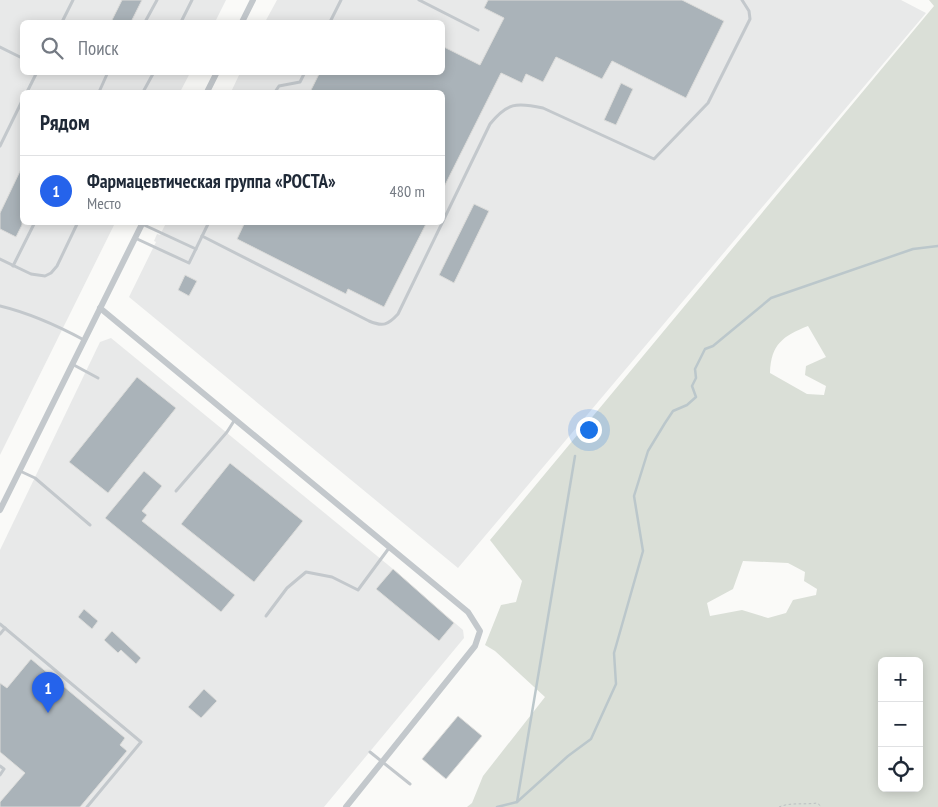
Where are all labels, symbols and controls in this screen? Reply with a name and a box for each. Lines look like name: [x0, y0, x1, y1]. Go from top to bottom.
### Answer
search box: [20, 20, 445, 75]
icon: search: [38, 34, 66, 62]
text: Поиск: [78, 36, 119, 60]
text: Рядом: [40, 109, 90, 136]
text: Фармацевтическая группа «РОСТА»: [87, 169, 336, 193]
text: 1: [52, 181, 60, 201]
text: 480 m: [390, 181, 425, 201]
text: Место: [87, 193, 121, 213]
your location: [576, 417, 602, 443]
map controls: [878, 657, 923, 792]
button: +: [878, 657, 923, 702]
pin: 1: [32, 672, 64, 713]
button: −: [878, 702, 923, 747]
button: locate: [878, 747, 923, 792]

